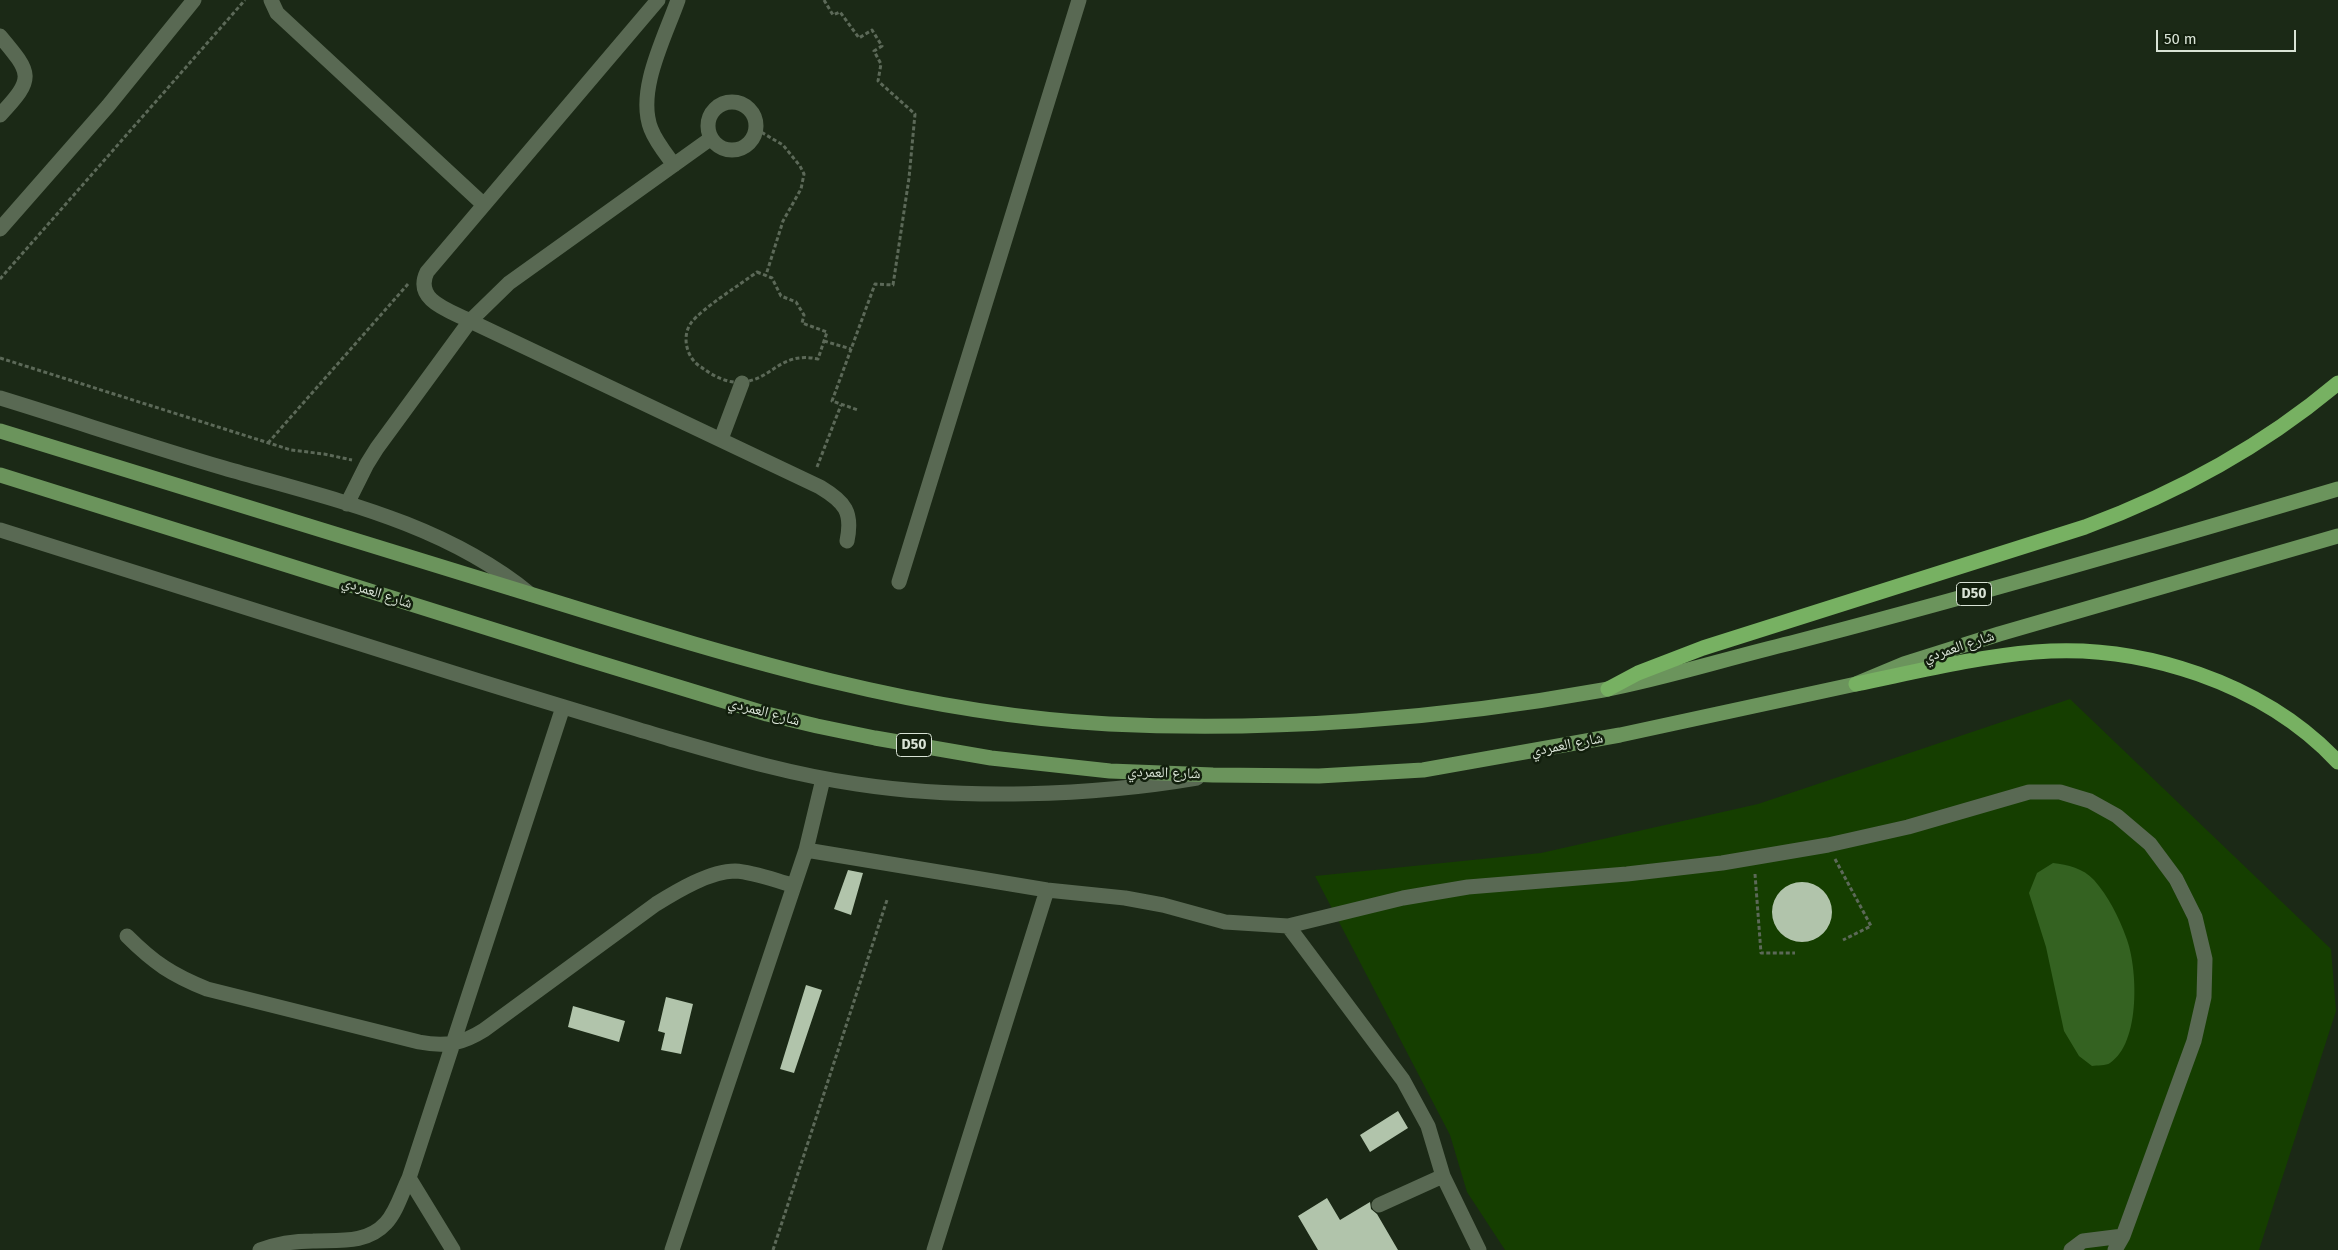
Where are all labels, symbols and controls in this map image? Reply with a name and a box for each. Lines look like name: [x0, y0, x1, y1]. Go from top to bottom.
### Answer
scale bar: [2158, 20, 2298, 52]
text: 50 m: [2164, 30, 2197, 48]
street label: شارع العمردي: [339, 573, 415, 613]
road number: D50: [1956, 582, 1992, 606]
street label: شارع العمردي: [1921, 627, 1997, 667]
street label: شارع العمردي: [726, 694, 802, 730]
street label: شارع العمردي: [1529, 729, 1605, 761]
road number: D50: [896, 734, 932, 756]
street label: شارع العمردي: [1127, 763, 1201, 783]

